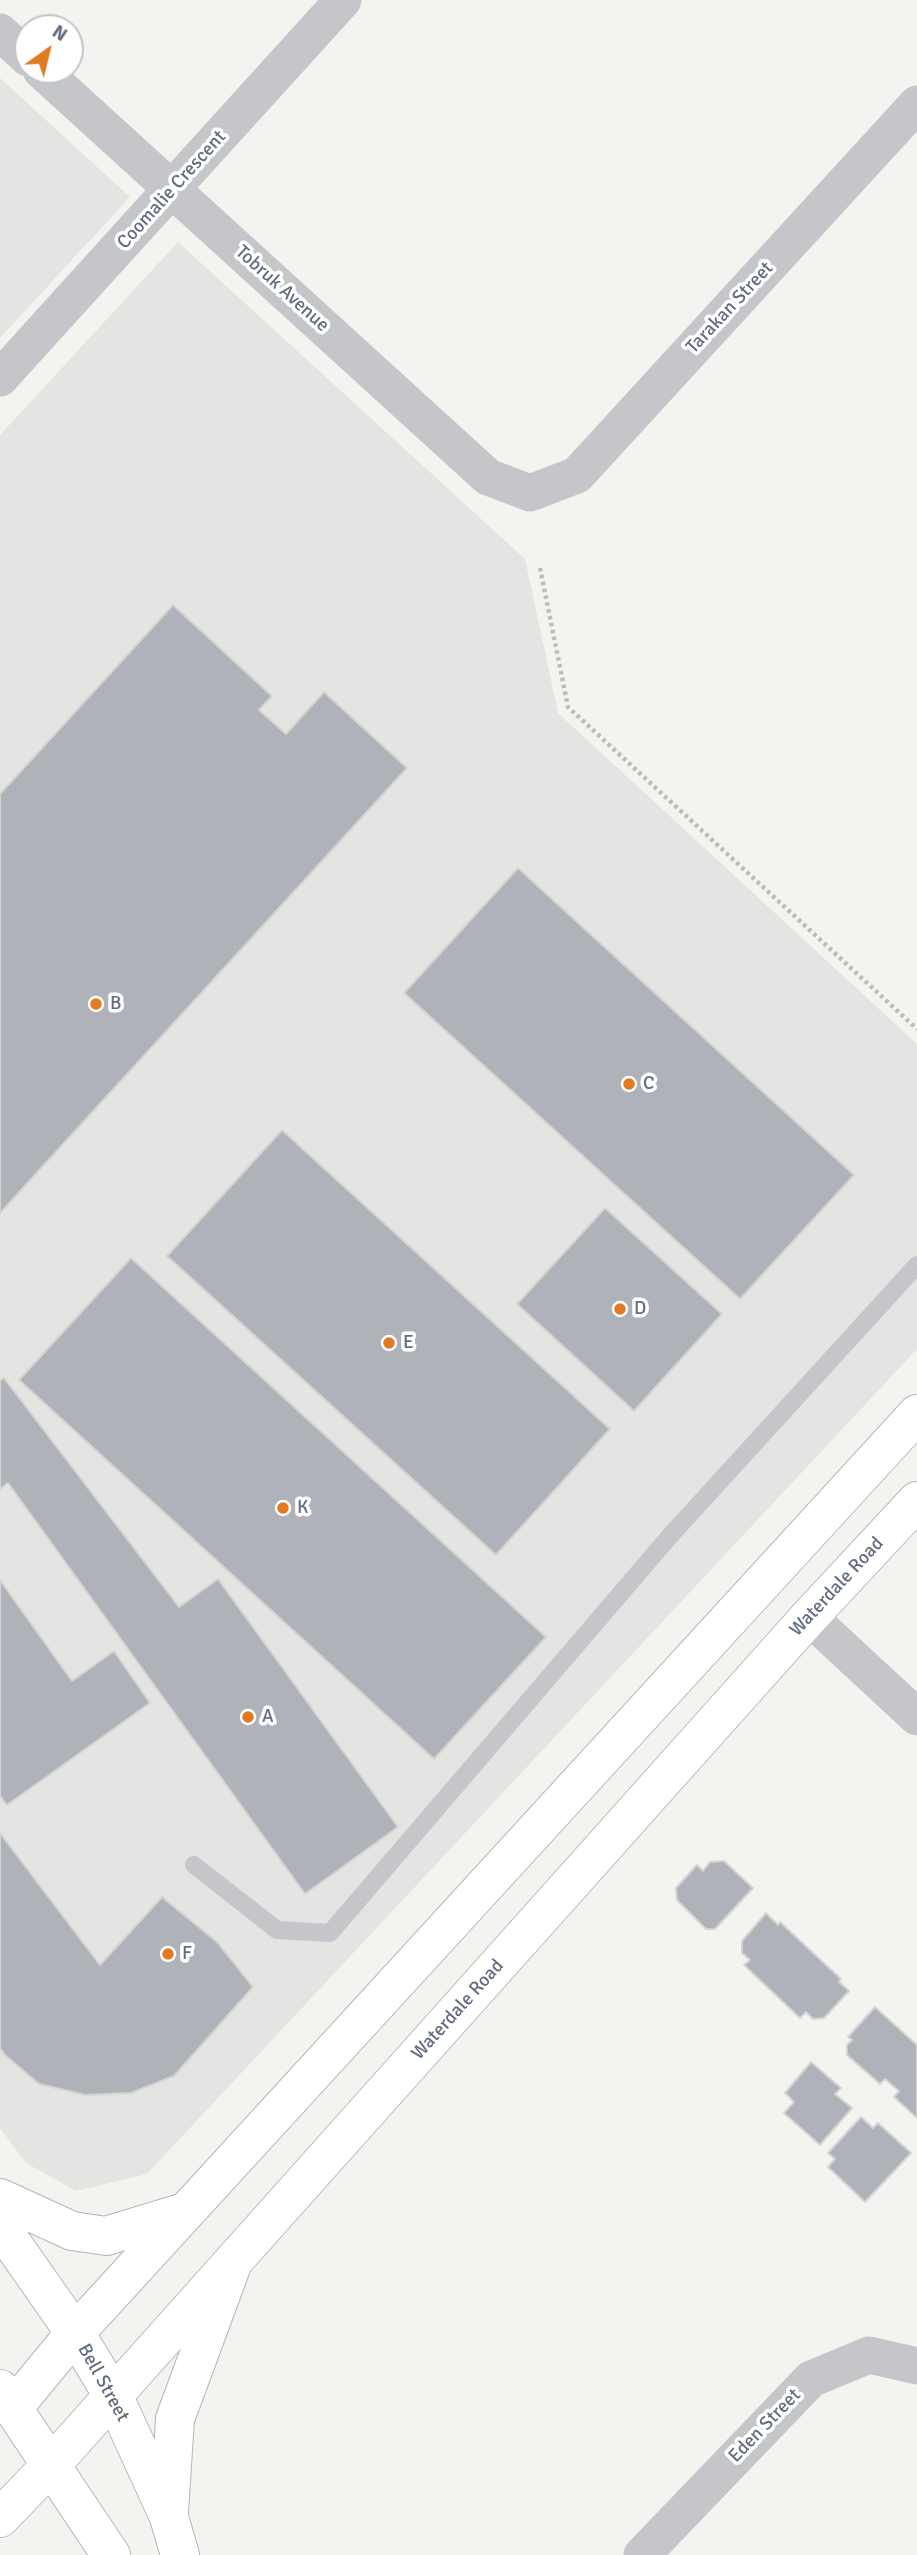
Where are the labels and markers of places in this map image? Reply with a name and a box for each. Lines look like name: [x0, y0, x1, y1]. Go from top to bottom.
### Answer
place label: B: [110, 993, 121, 1015]
marker: B: [88, 996, 104, 1012]
place label: C: [643, 1073, 654, 1095]
marker: C: [621, 1076, 637, 1092]
place label: D: [634, 1298, 646, 1320]
marker: D: [612, 1301, 628, 1317]
place label: E: [403, 1332, 414, 1354]
marker: E: [381, 1335, 397, 1351]
place label: K: [297, 1497, 308, 1519]
marker: K: [275, 1500, 291, 1516]
place label: A: [262, 1706, 274, 1728]
marker: A: [240, 1709, 256, 1725]
place label: F: [182, 1943, 192, 1965]
marker: F: [160, 1946, 176, 1962]

